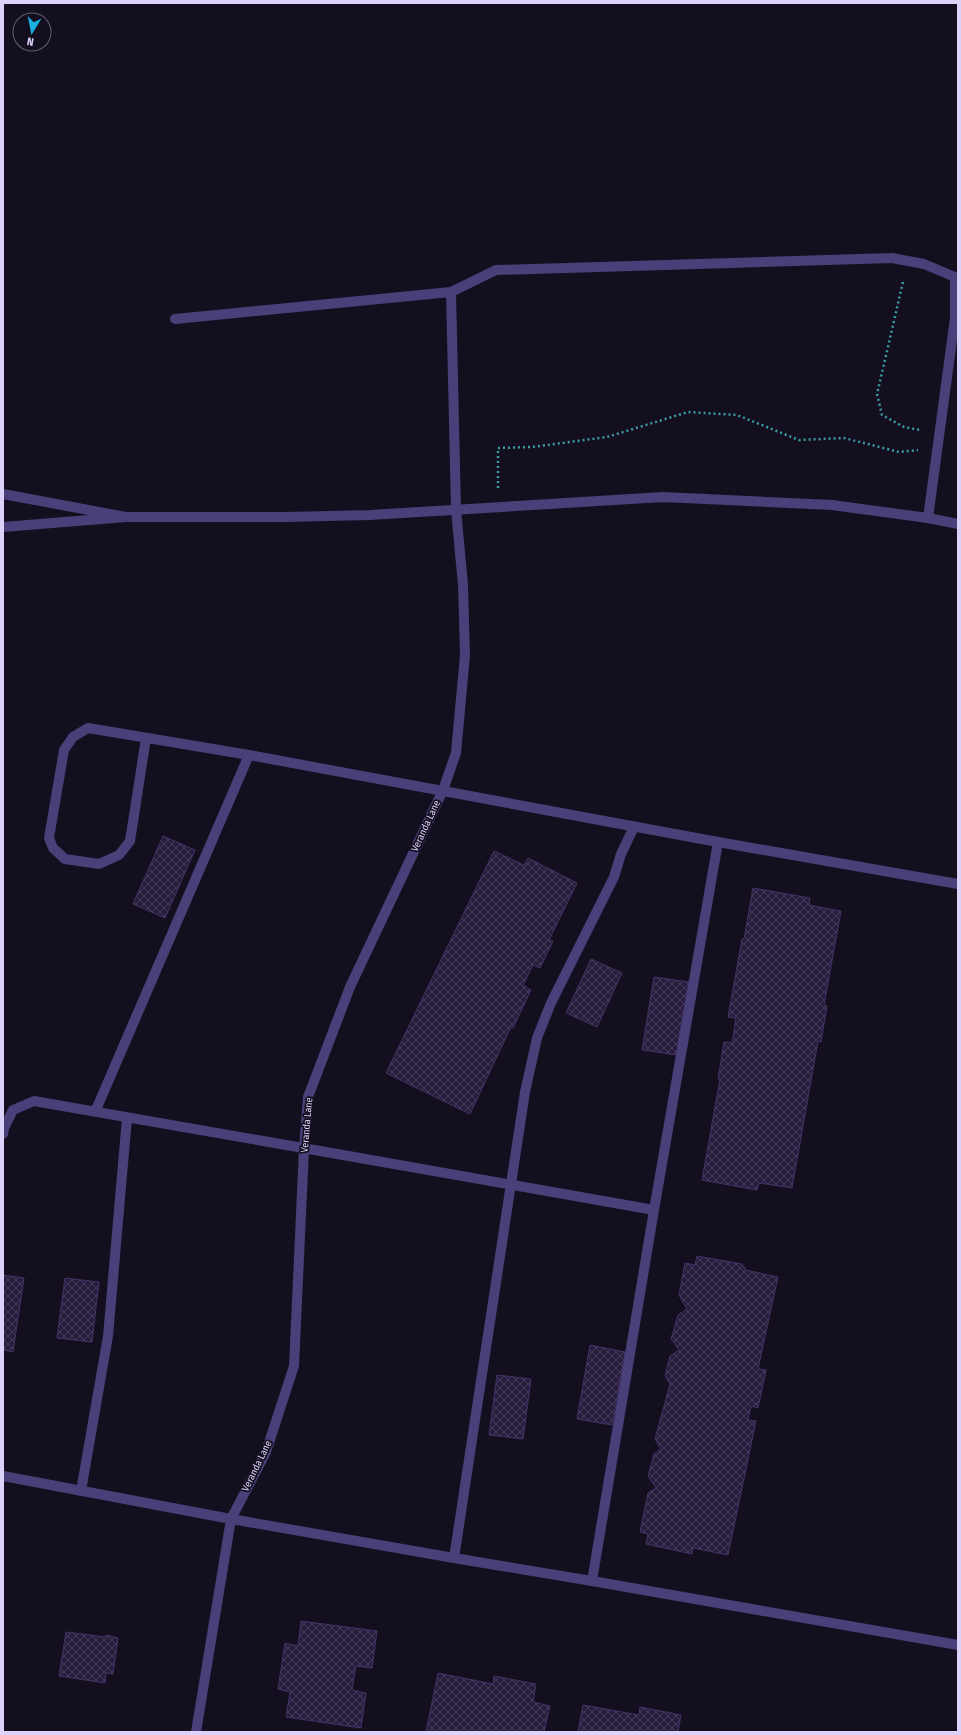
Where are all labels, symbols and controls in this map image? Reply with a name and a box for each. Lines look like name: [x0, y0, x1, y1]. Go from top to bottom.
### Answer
north arrow: [12, 12, 52, 52]
text: N: [26, 34, 35, 48]
street label: Veranda Lane: [409, 798, 443, 854]
street label: Veranda Lane: [299, 1097, 315, 1153]
street label: Veranda Lane: [240, 1439, 275, 1493]

